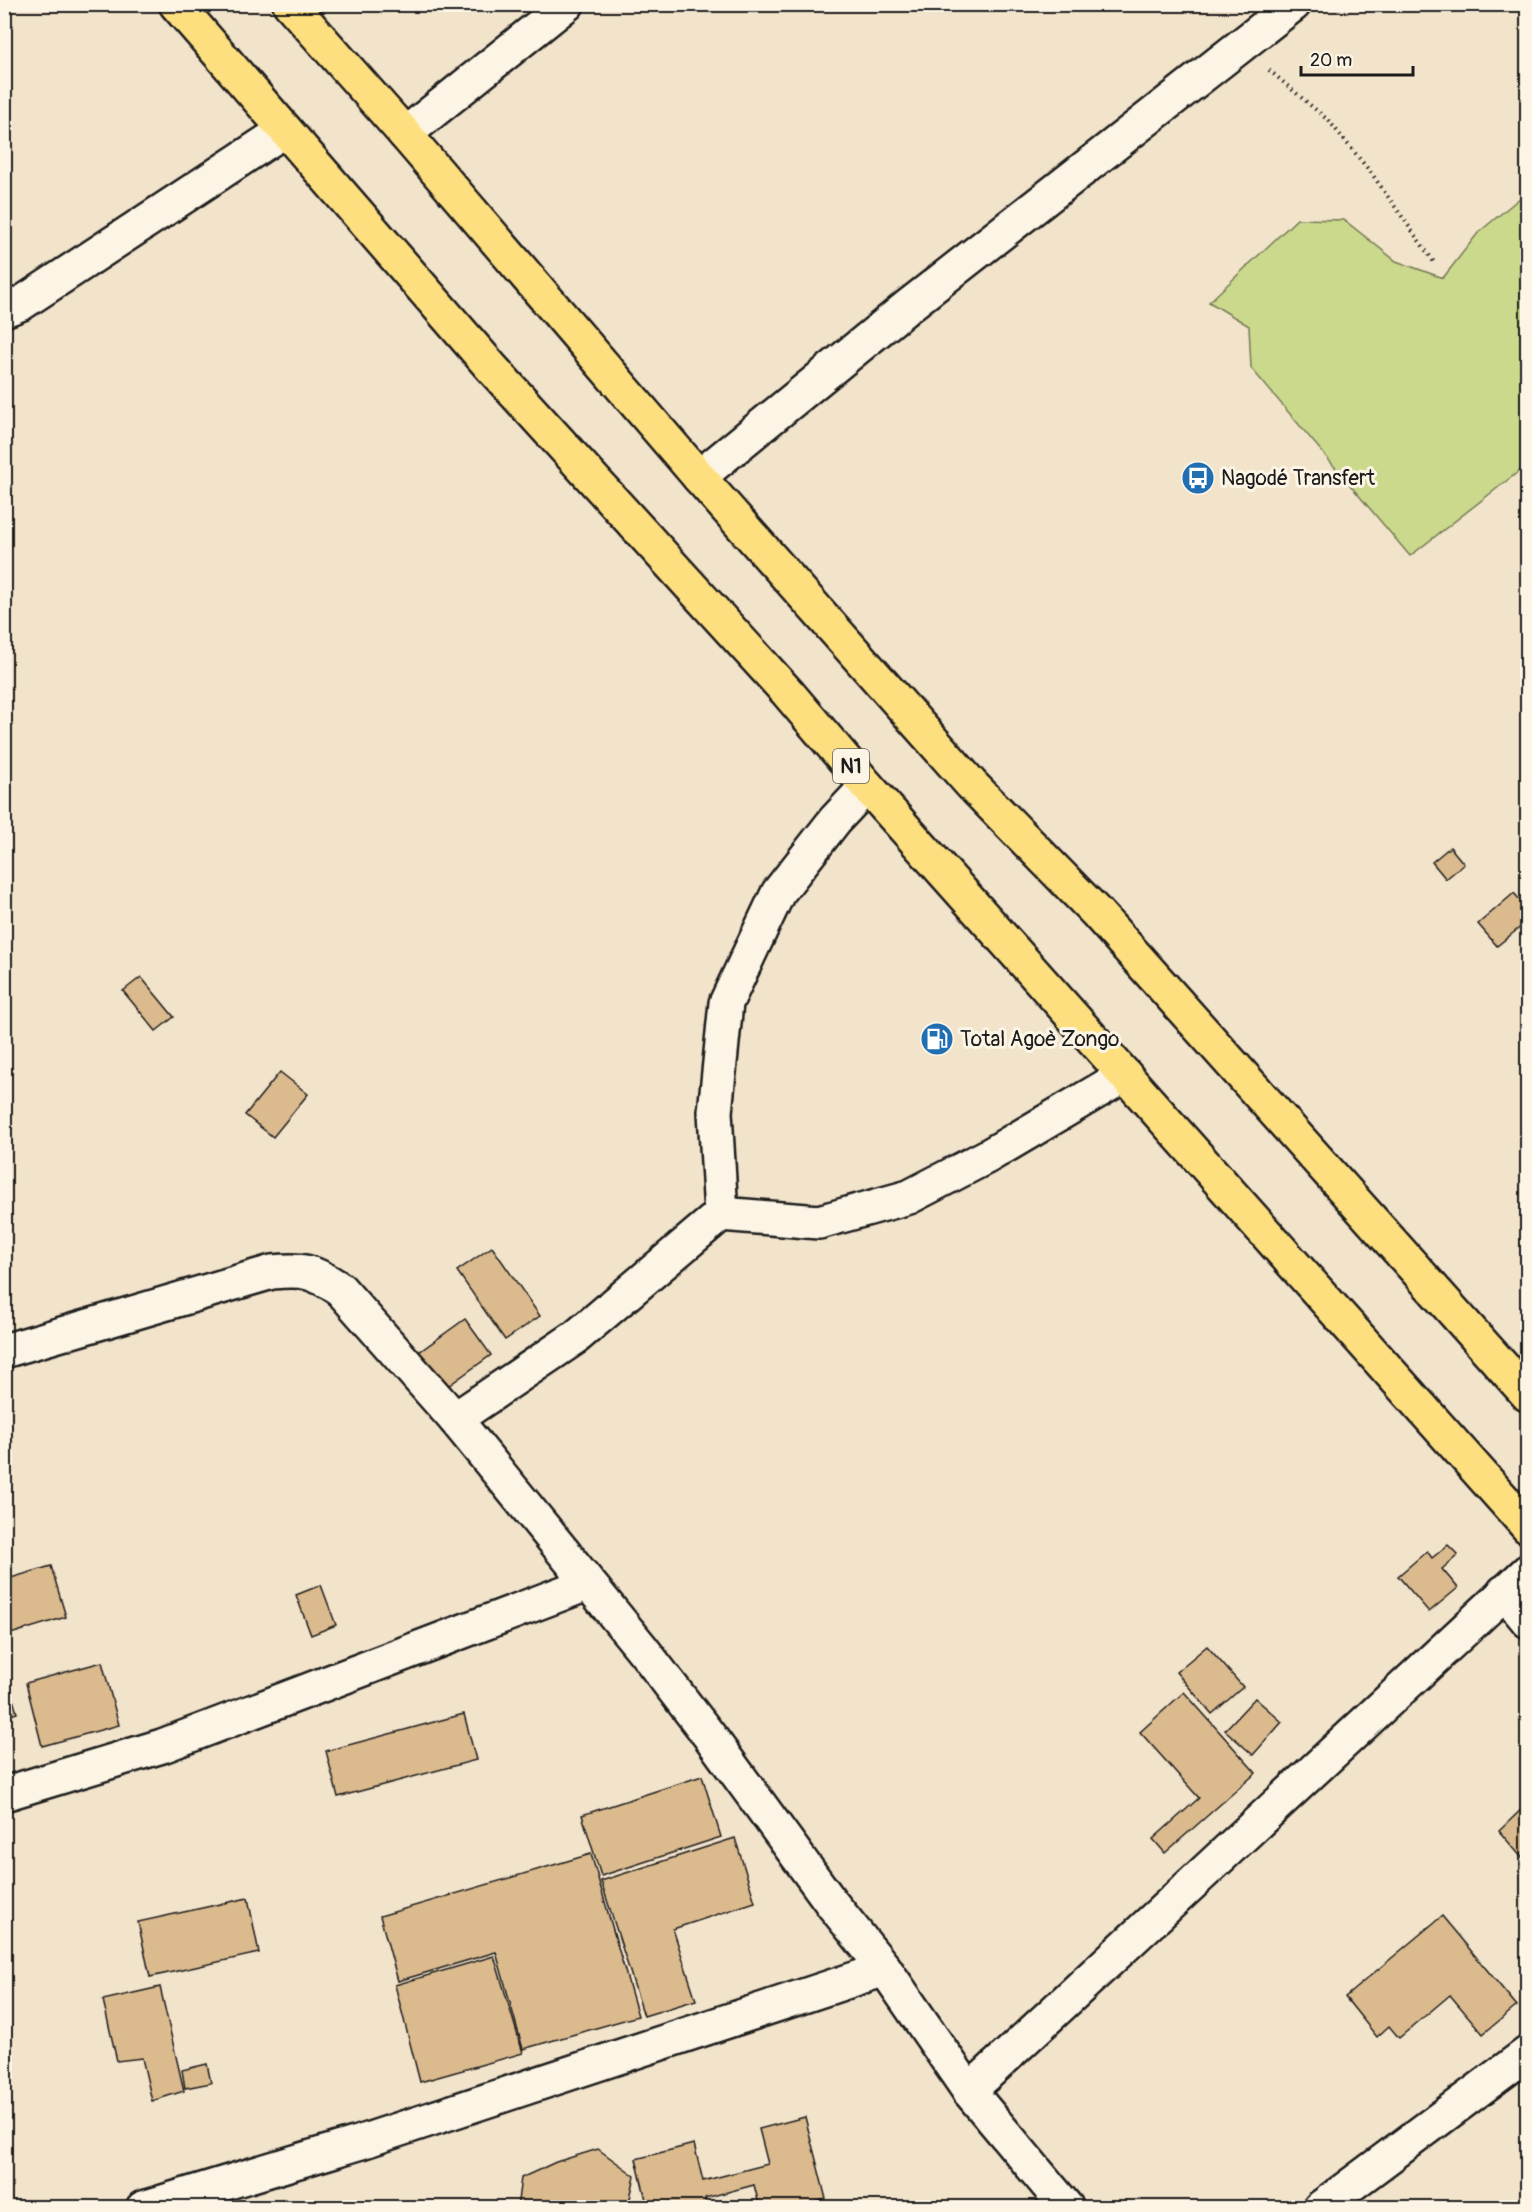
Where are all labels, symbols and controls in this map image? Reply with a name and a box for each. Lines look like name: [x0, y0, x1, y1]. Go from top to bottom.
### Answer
scale bar: [1301, 39, 1414, 77]
text: 20 m: [1310, 49, 1352, 72]
bus stop icon: Nagodé Transfert: [1180, 460, 1216, 496]
place label: Nagodé Transfert: [1221, 465, 1375, 492]
road number: N1: [833, 749, 869, 783]
fuel station icon: Total Agoè Zongo: [919, 1021, 955, 1057]
place label: Total Agoè Zongo: [960, 1026, 1119, 1053]

